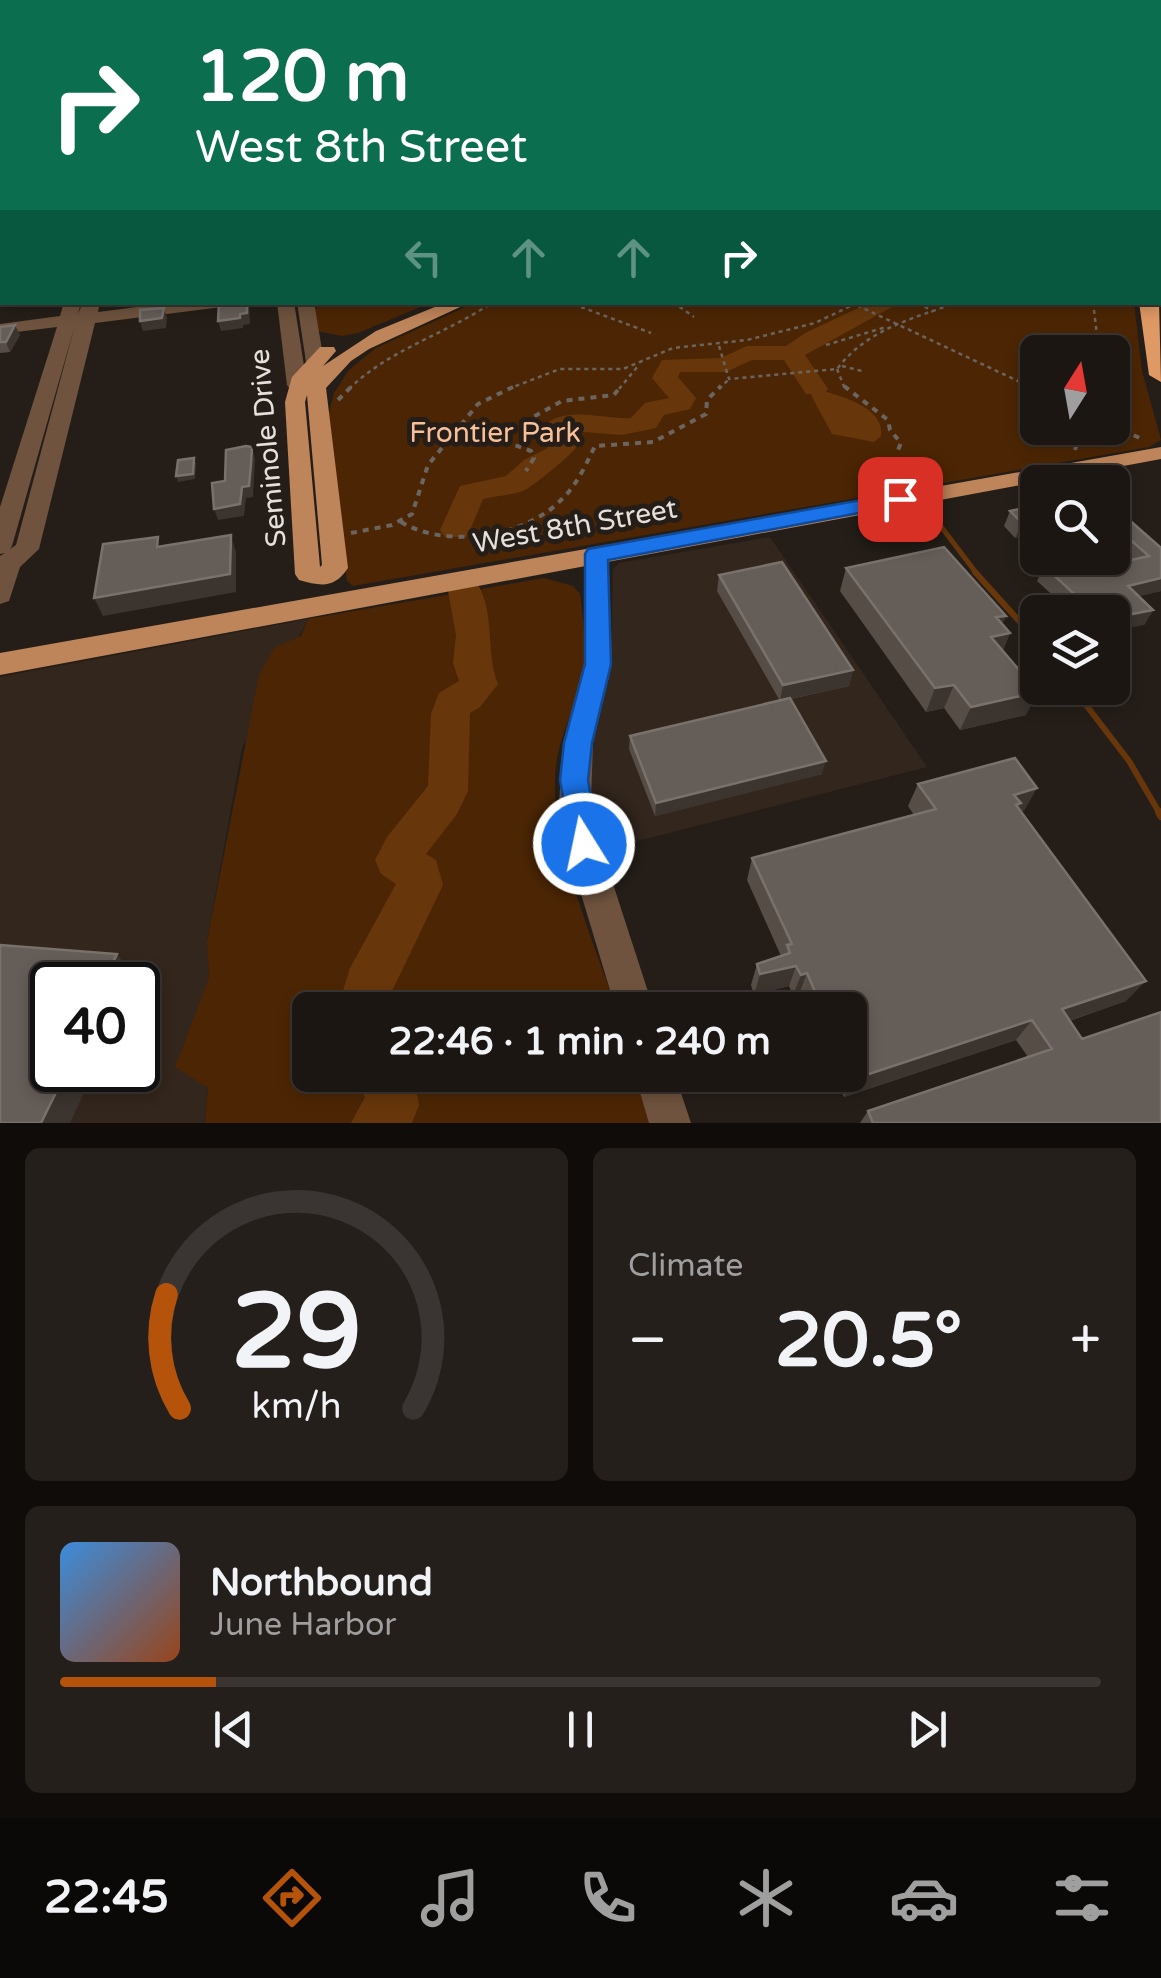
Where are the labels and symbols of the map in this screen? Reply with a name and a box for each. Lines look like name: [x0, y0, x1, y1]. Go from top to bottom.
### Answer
north arrow: [1020, 335, 1130, 445]
street label: Seminole Drive: [242, 347, 294, 549]
park label: Frontier Park: [409, 416, 581, 450]
pin: [858, 457, 943, 542]
street label: West 8th Street: [470, 491, 680, 561]
position arrow: [532, 792, 636, 896]
speed limit sign: 40: [30, 962, 160, 1092]

